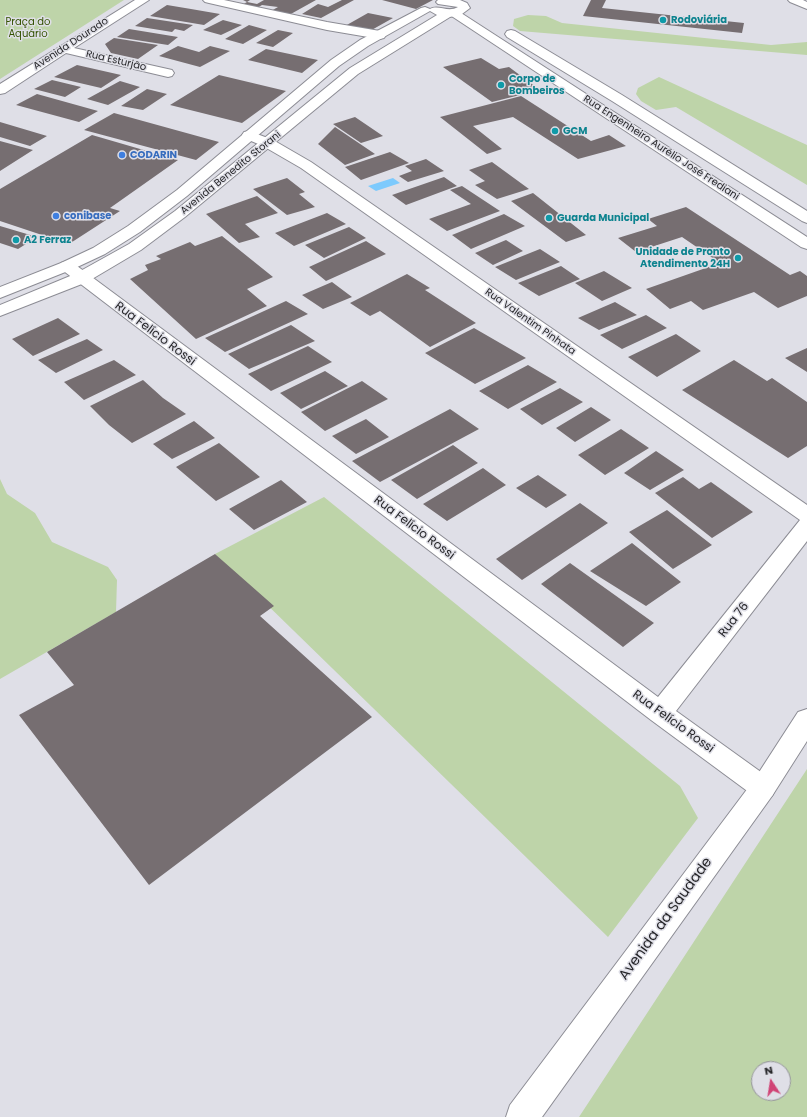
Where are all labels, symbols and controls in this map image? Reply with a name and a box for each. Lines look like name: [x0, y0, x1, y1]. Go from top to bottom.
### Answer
place label: Rodoviária: [671, 14, 727, 26]
street label: Avenida Dourado: [31, 15, 111, 73]
marker: Rodoviária: [658, 15, 668, 25]
park label: Praça do Aquário: [6, 16, 50, 40]
street label: Rua Esturjão: [85, 48, 147, 74]
place label: Corpo de Bombeiros: [509, 73, 565, 96]
marker: Corpo de Bombeiros: [496, 80, 506, 90]
street label: Rua Engenheiro Aurélio José Frediani: [581, 93, 741, 203]
place label: GCM: [563, 125, 587, 137]
marker: GCM: [550, 126, 560, 136]
street label: Avenida Benedito Storani: [178, 129, 284, 217]
place label: CODARIN: [130, 149, 177, 161]
marker: CODARIN: [117, 150, 127, 160]
place label: conibase: [64, 210, 111, 222]
marker: conibase: [51, 211, 61, 221]
place label: Guarda Municipal: [557, 212, 649, 224]
marker: Guarda Municipal: [544, 213, 554, 223]
place label: A2 Ferraz: [24, 234, 71, 246]
marker: A2 Ferraz: [11, 235, 21, 245]
place label: Unidade de Pronto Atendimento 24H: [635, 246, 730, 270]
marker: Unidade de Pronto Atendimento 24H: [733, 253, 743, 263]
street label: Rua Valentim Pinhata: [482, 286, 578, 358]
street label: Rua Felício Rossi: [112, 299, 198, 369]
street label: Rua Felício Rossi: [371, 493, 457, 563]
street label: Rua 76: [716, 600, 752, 640]
street label: Rua Felício Rossi: [629, 688, 717, 756]
street label: Avenida da Saudade: [616, 854, 716, 984]
north arrow: [751, 1061, 791, 1101]
text: N: [763, 1062, 774, 1079]

